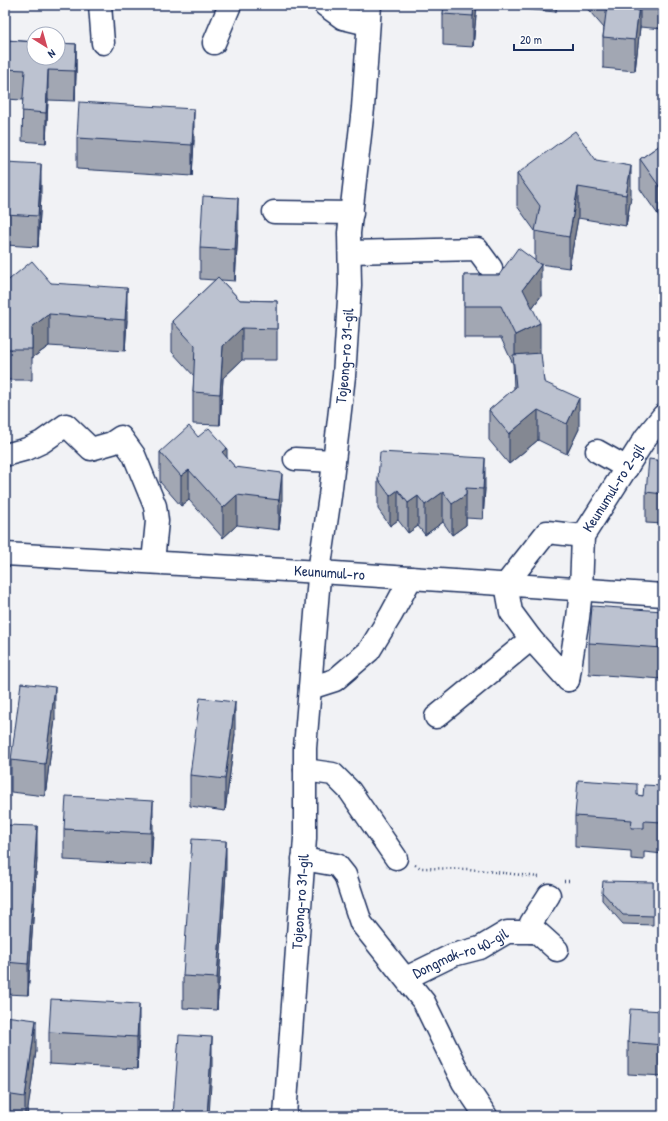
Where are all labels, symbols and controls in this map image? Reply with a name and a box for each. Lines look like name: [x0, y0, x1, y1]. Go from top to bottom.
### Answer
north arrow: [26, 26, 66, 66]
scale bar: [514, 26, 573, 52]
text: 20 m: [520, 31, 542, 48]
text: N: [45, 47, 59, 61]
street label: Tojeong-ro 31-gil: [330, 307, 358, 405]
street label: Keunumul-ro 2-gil: [577, 439, 649, 536]
street label: Keunumul-ro: [294, 560, 366, 585]
street label: Tojeong-ro 31-gil: [286, 853, 314, 950]
street label: Dongmak-ro 40-gil: [409, 923, 512, 983]

